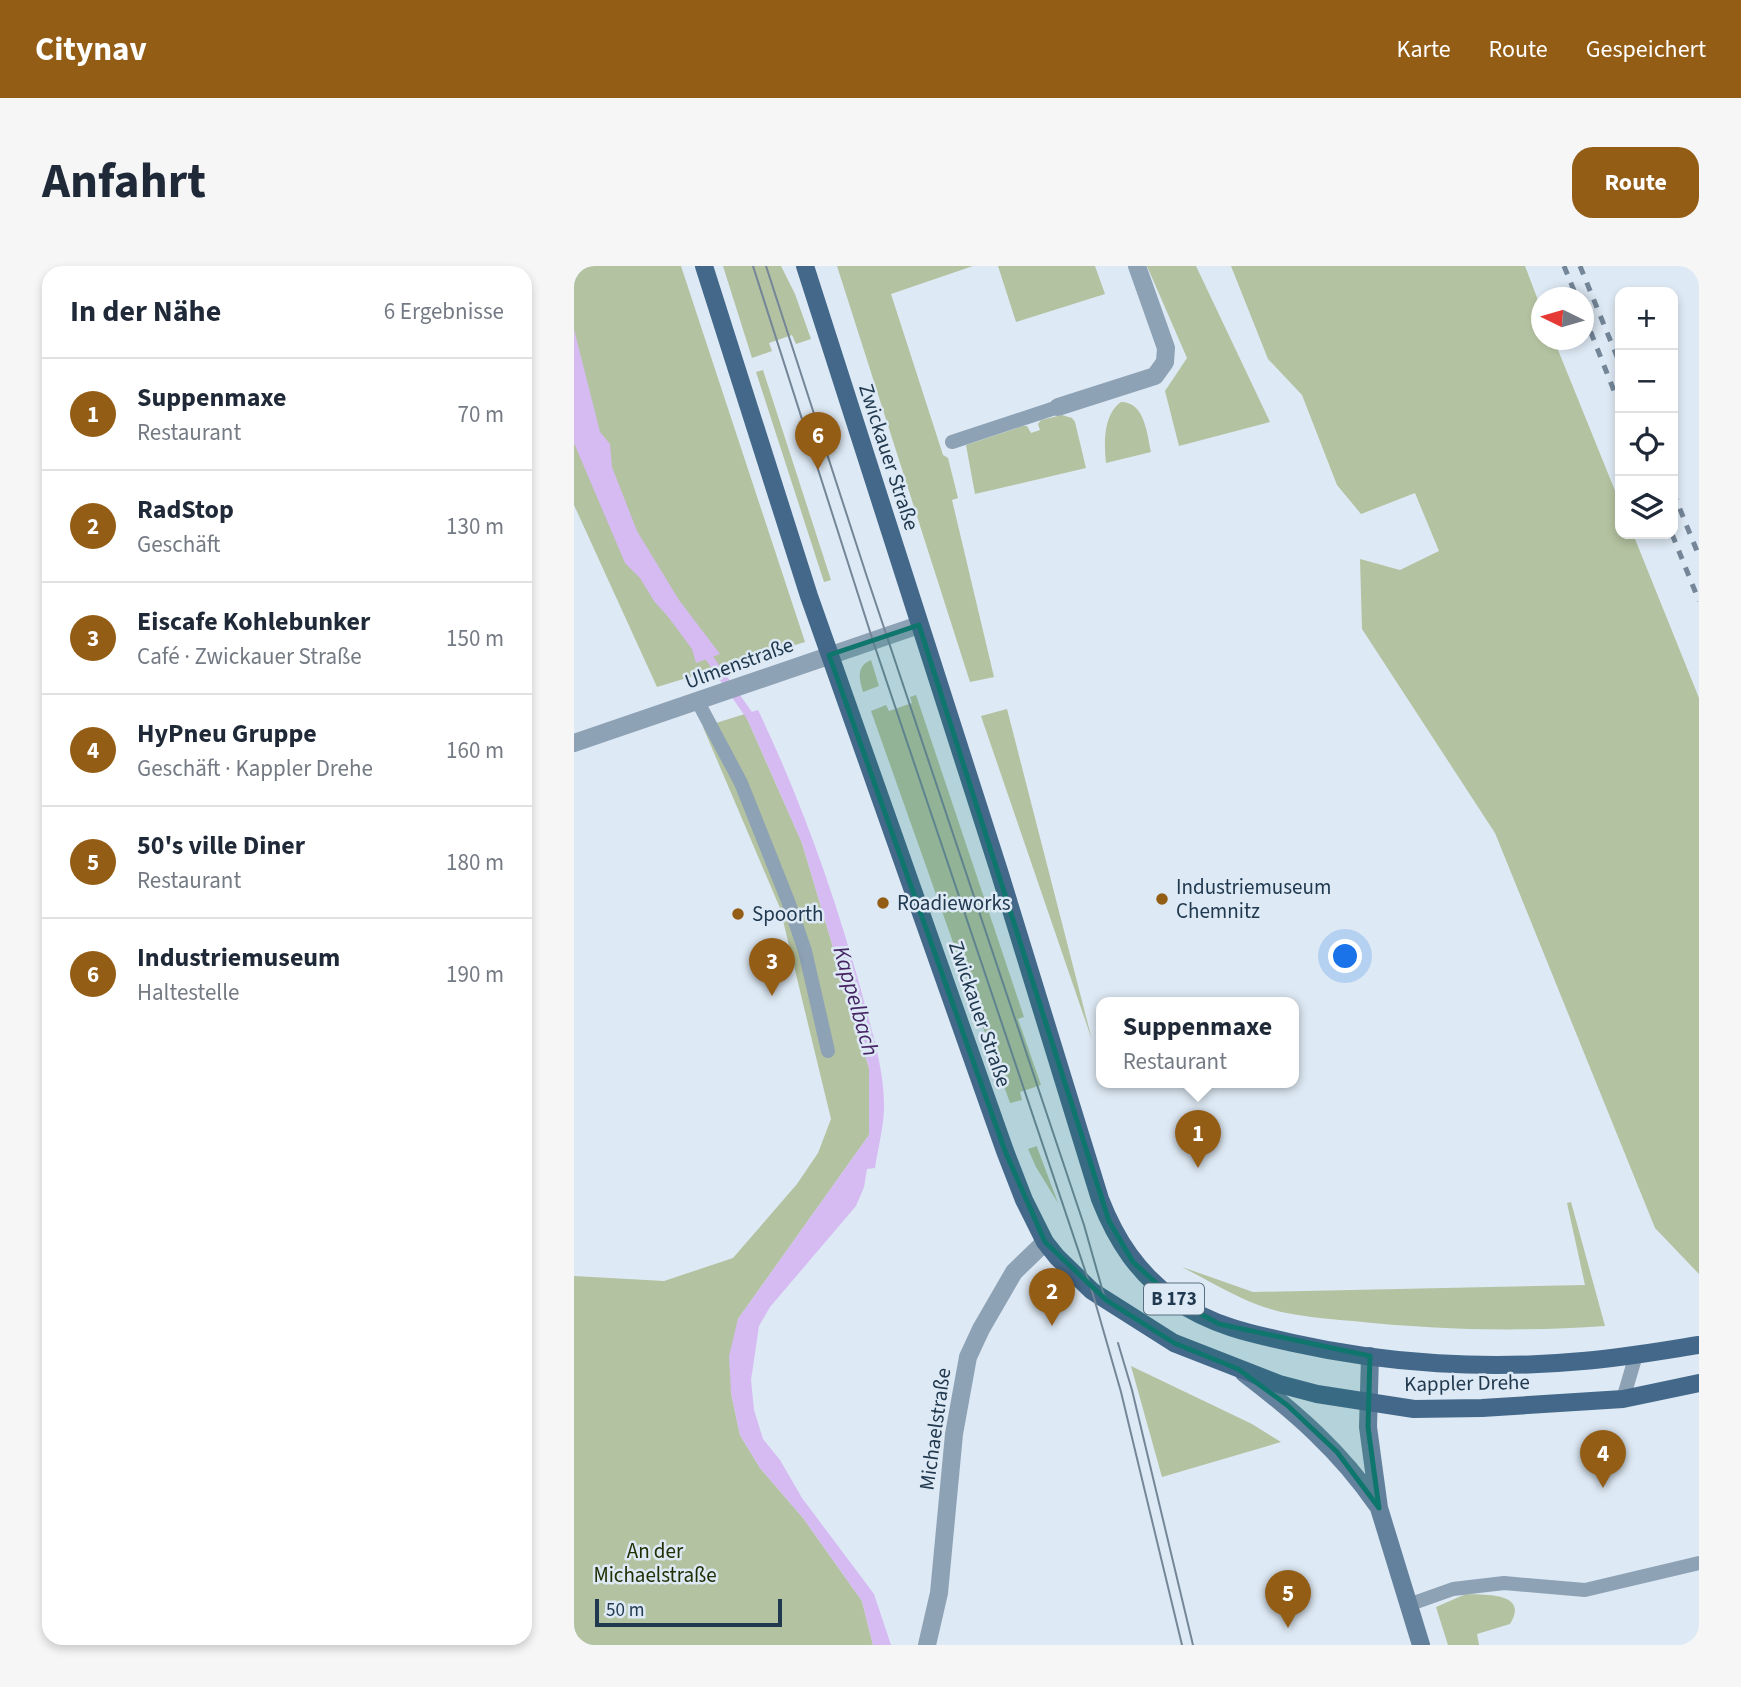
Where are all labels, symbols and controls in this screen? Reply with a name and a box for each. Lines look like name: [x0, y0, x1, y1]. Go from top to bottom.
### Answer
text: Citynav: [35, 26, 147, 73]
text: Karte: [1397, 32, 1451, 67]
text: Route: [1489, 32, 1548, 67]
text: Gespeichert: [1586, 32, 1706, 67]
text: Anfahrt: [42, 147, 206, 217]
button: Route: [1572, 147, 1699, 218]
north arrow: [1531, 287, 1594, 350]
map controls: [1615, 287, 1678, 539]
button: +: [1615, 287, 1678, 350]
text: In der Nähe: [70, 290, 221, 333]
text: 6 Ergebnisse: [384, 295, 504, 328]
button: −: [1615, 350, 1678, 413]
text: Suppenmaxe: [137, 379, 287, 416]
street label: Zwickauer Straße: [851, 380, 927, 534]
text: 1: [87, 398, 99, 431]
text: 70 m: [457, 398, 504, 431]
pin: 6: [795, 412, 841, 470]
button: locate: [1615, 413, 1678, 476]
text: Restaurant: [137, 416, 241, 449]
button: layers: [1615, 476, 1678, 539]
text: RadStop: [137, 491, 234, 528]
text: 2: [87, 510, 99, 543]
text: 130 m: [446, 510, 504, 543]
text: Geschäft: [137, 528, 221, 561]
text: Eiscafe Kohlebunker: [137, 603, 370, 640]
text: 3: [87, 622, 99, 655]
text: 150 m: [446, 622, 504, 655]
street label: Ulmenstraße: [681, 629, 797, 697]
text: Café · Zwickauer Straße: [137, 640, 362, 673]
text: HyPneu Gruppe: [137, 715, 317, 752]
text: 4: [87, 734, 99, 767]
text: 160 m: [446, 734, 504, 767]
text: Geschäft · Kappler Drehe: [137, 752, 373, 785]
text: 50's ville Diner: [137, 827, 305, 864]
text: 5: [87, 846, 99, 879]
text: 180 m: [446, 846, 504, 879]
text: Restaurant: [137, 864, 241, 897]
place label: Industriemuseum Chemnitz: [1176, 872, 1331, 926]
place label: Roadieworks: [897, 888, 1011, 918]
marker: Industriemuseum Chemnitz: [1154, 891, 1170, 907]
marker: Roadieworks: [875, 895, 891, 911]
place label: Spoorth: [752, 899, 823, 929]
marker: Spoorth: [730, 906, 746, 922]
street label: Zwickauer Straße: [941, 937, 1019, 1091]
pin: 3: [749, 938, 795, 996]
text: Industriemuseum: [137, 939, 340, 976]
your location: [1328, 939, 1362, 973]
water label: Kappelbach: [825, 942, 887, 1060]
text: 6: [87, 958, 99, 991]
text: 190 m: [446, 958, 504, 991]
text: Haltestelle: [137, 976, 240, 1009]
popup: [1096, 997, 1299, 1088]
text: Suppenmaxe: [1123, 1008, 1272, 1045]
text: Restaurant: [1123, 1045, 1227, 1078]
pin: 1: [1175, 1110, 1221, 1168]
pin: 2: [1029, 1268, 1075, 1326]
road number: B 173: [1144, 1284, 1204, 1315]
street label: Michaelstraße: [912, 1366, 958, 1492]
street label: Kappler Drehe: [1404, 1367, 1530, 1399]
pin: 4: [1580, 1430, 1626, 1488]
park label: An der Michaelstraße: [593, 1536, 717, 1590]
pin: 5: [1265, 1570, 1311, 1628]
scale bar: [595, 1596, 782, 1628]
text: 50 m: [606, 1597, 644, 1624]

